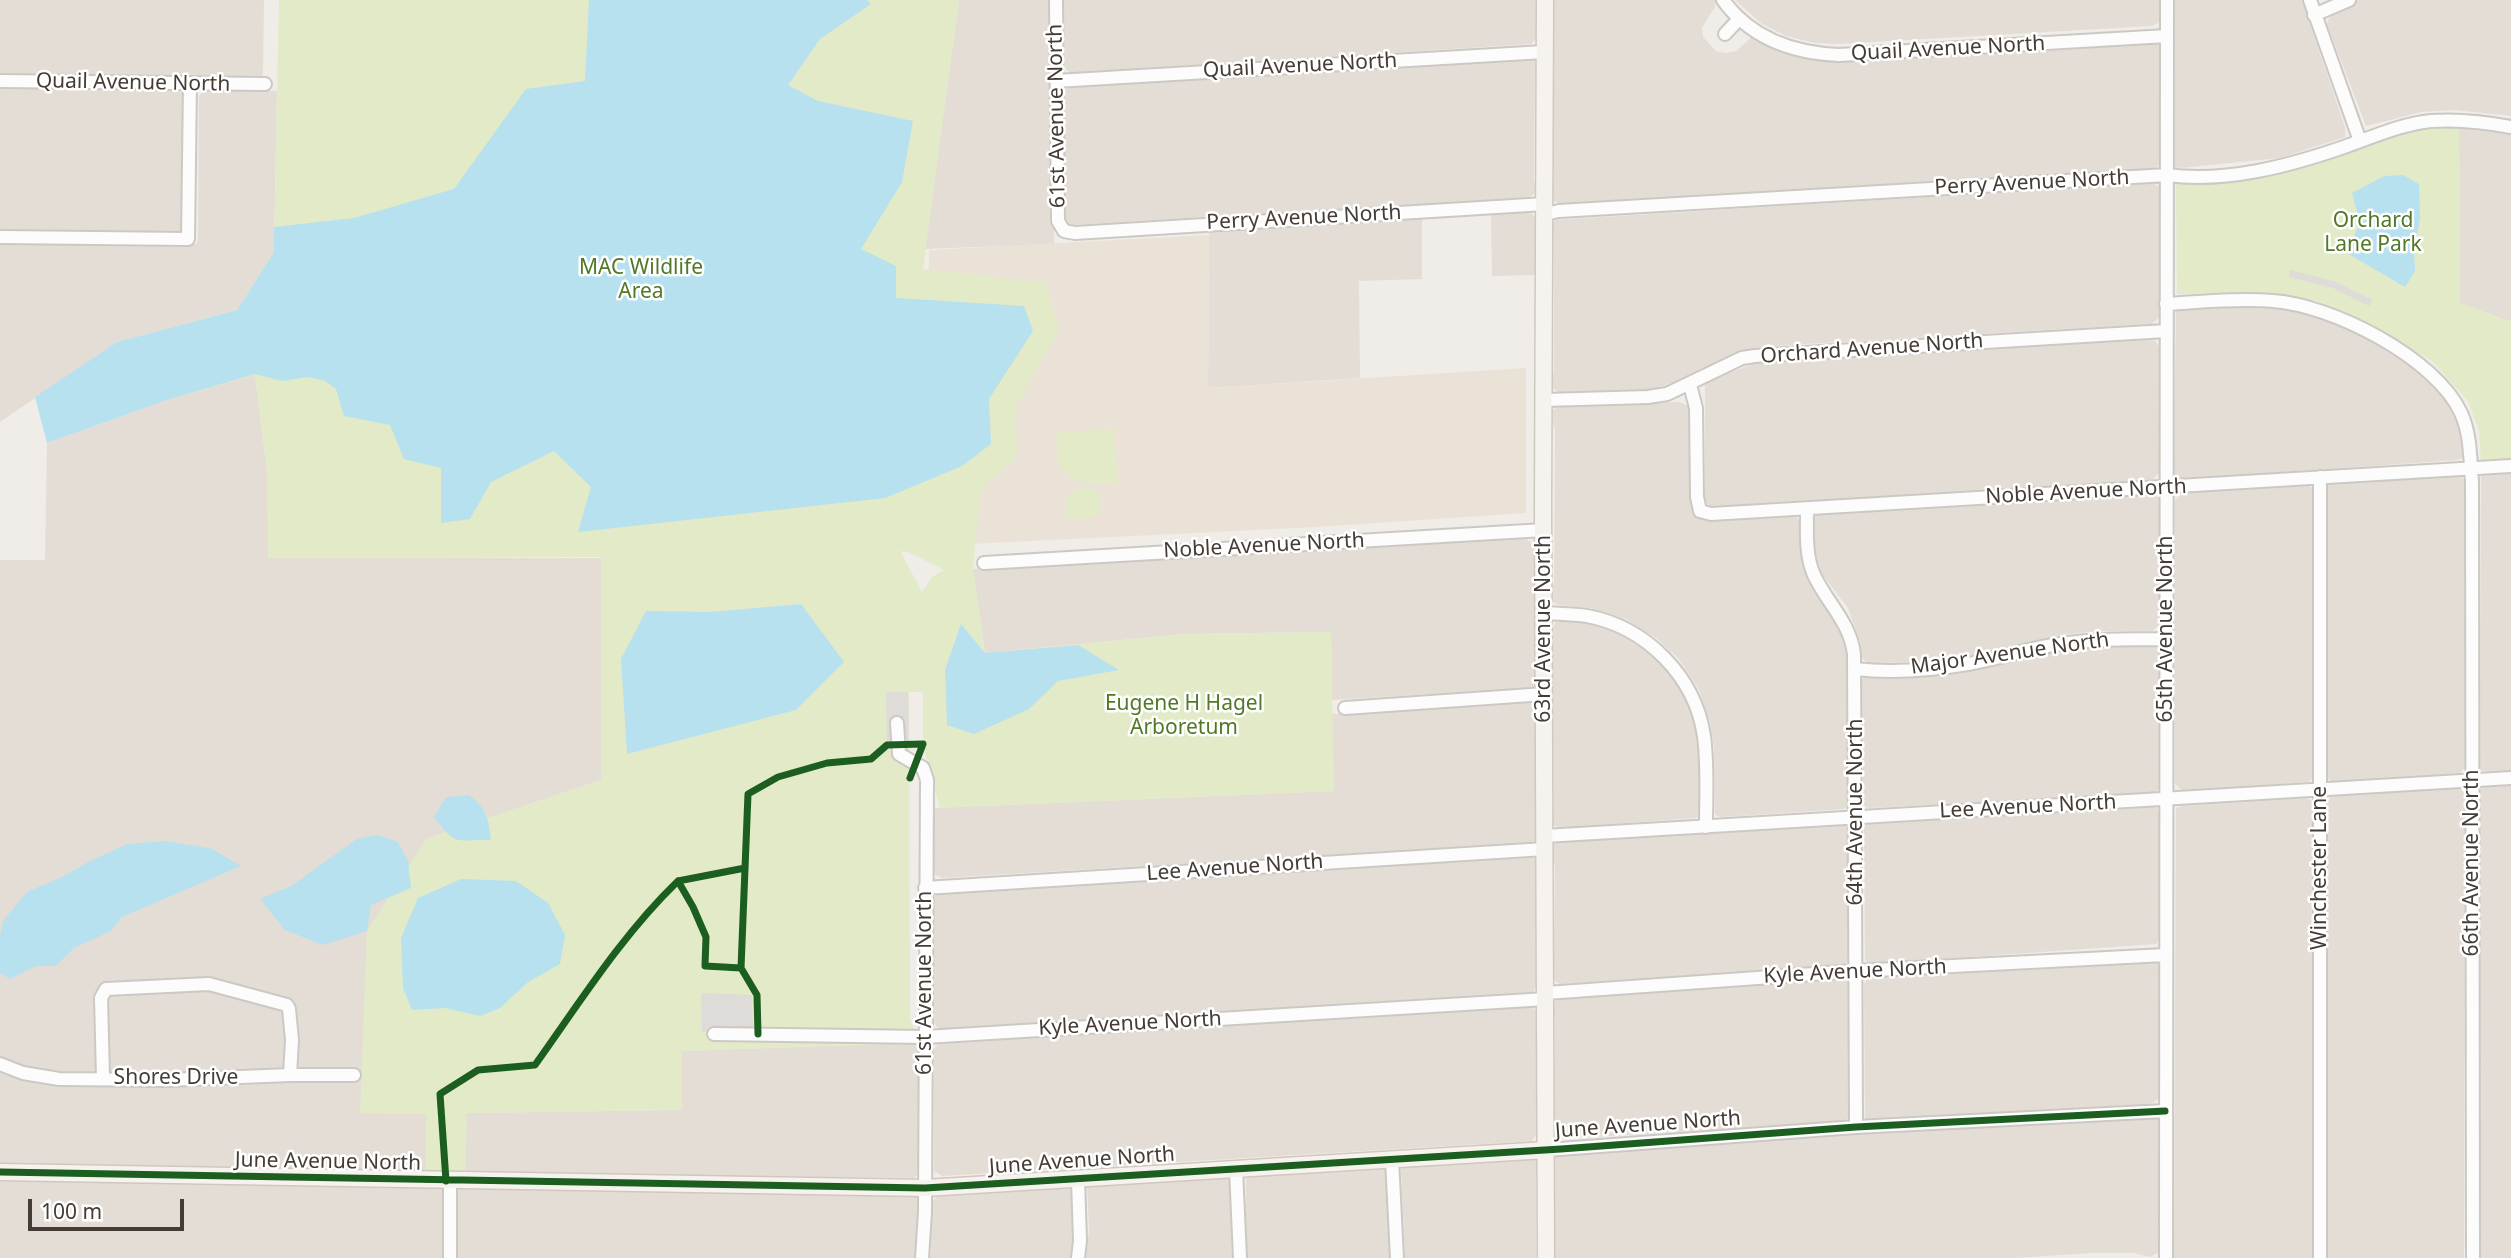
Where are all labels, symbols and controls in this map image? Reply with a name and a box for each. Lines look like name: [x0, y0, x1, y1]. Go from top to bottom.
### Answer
street label: 61st Avenue North: [1043, 24, 1071, 208]
street label: Quail Avenue North: [1850, 31, 2046, 67]
street label: Quail Avenue North: [1202, 48, 1398, 84]
street label: Quail Avenue North: [36, 69, 230, 97]
street label: Perry Avenue North: [1934, 165, 2130, 201]
street label: Perry Avenue North: [1206, 200, 1402, 236]
park label: Orchard Lane Park: [2324, 208, 2422, 258]
park label: MAC Wildlife Area: [579, 255, 703, 305]
street label: Orchard Avenue North: [1760, 329, 1984, 369]
street label: Noble Avenue North: [1985, 474, 2187, 510]
street label: Noble Avenue North: [1163, 528, 1365, 564]
street label: 63rd Avenue North: [1531, 535, 1557, 723]
street label: 65th Avenue North: [2153, 535, 2179, 723]
street label: Major Avenue North: [1909, 628, 2111, 680]
park label: Eugene H Hagel Arboretum: [1105, 691, 1263, 741]
street label: 64th Avenue North: [1843, 718, 1869, 906]
street label: 66th Avenue North: [2459, 769, 2485, 957]
street label: Winchester Lane: [2307, 786, 2333, 950]
street label: Lee Avenue North: [1939, 790, 2117, 824]
street label: Lee Avenue North: [1146, 849, 1324, 887]
street label: 61st Avenue North: [912, 891, 938, 1075]
street label: Kyle Avenue North: [1763, 955, 1947, 989]
street label: Kyle Avenue North: [1038, 1007, 1222, 1041]
street label: Shores Drive: [114, 1065, 238, 1091]
street label: June Avenue North: [1554, 1106, 1742, 1144]
street label: June Avenue North: [988, 1142, 1176, 1180]
street label: June Avenue North: [235, 1148, 421, 1176]
scale bar: [32, 1184, 187, 1228]
text: 100 m: [41, 1197, 102, 1225]

